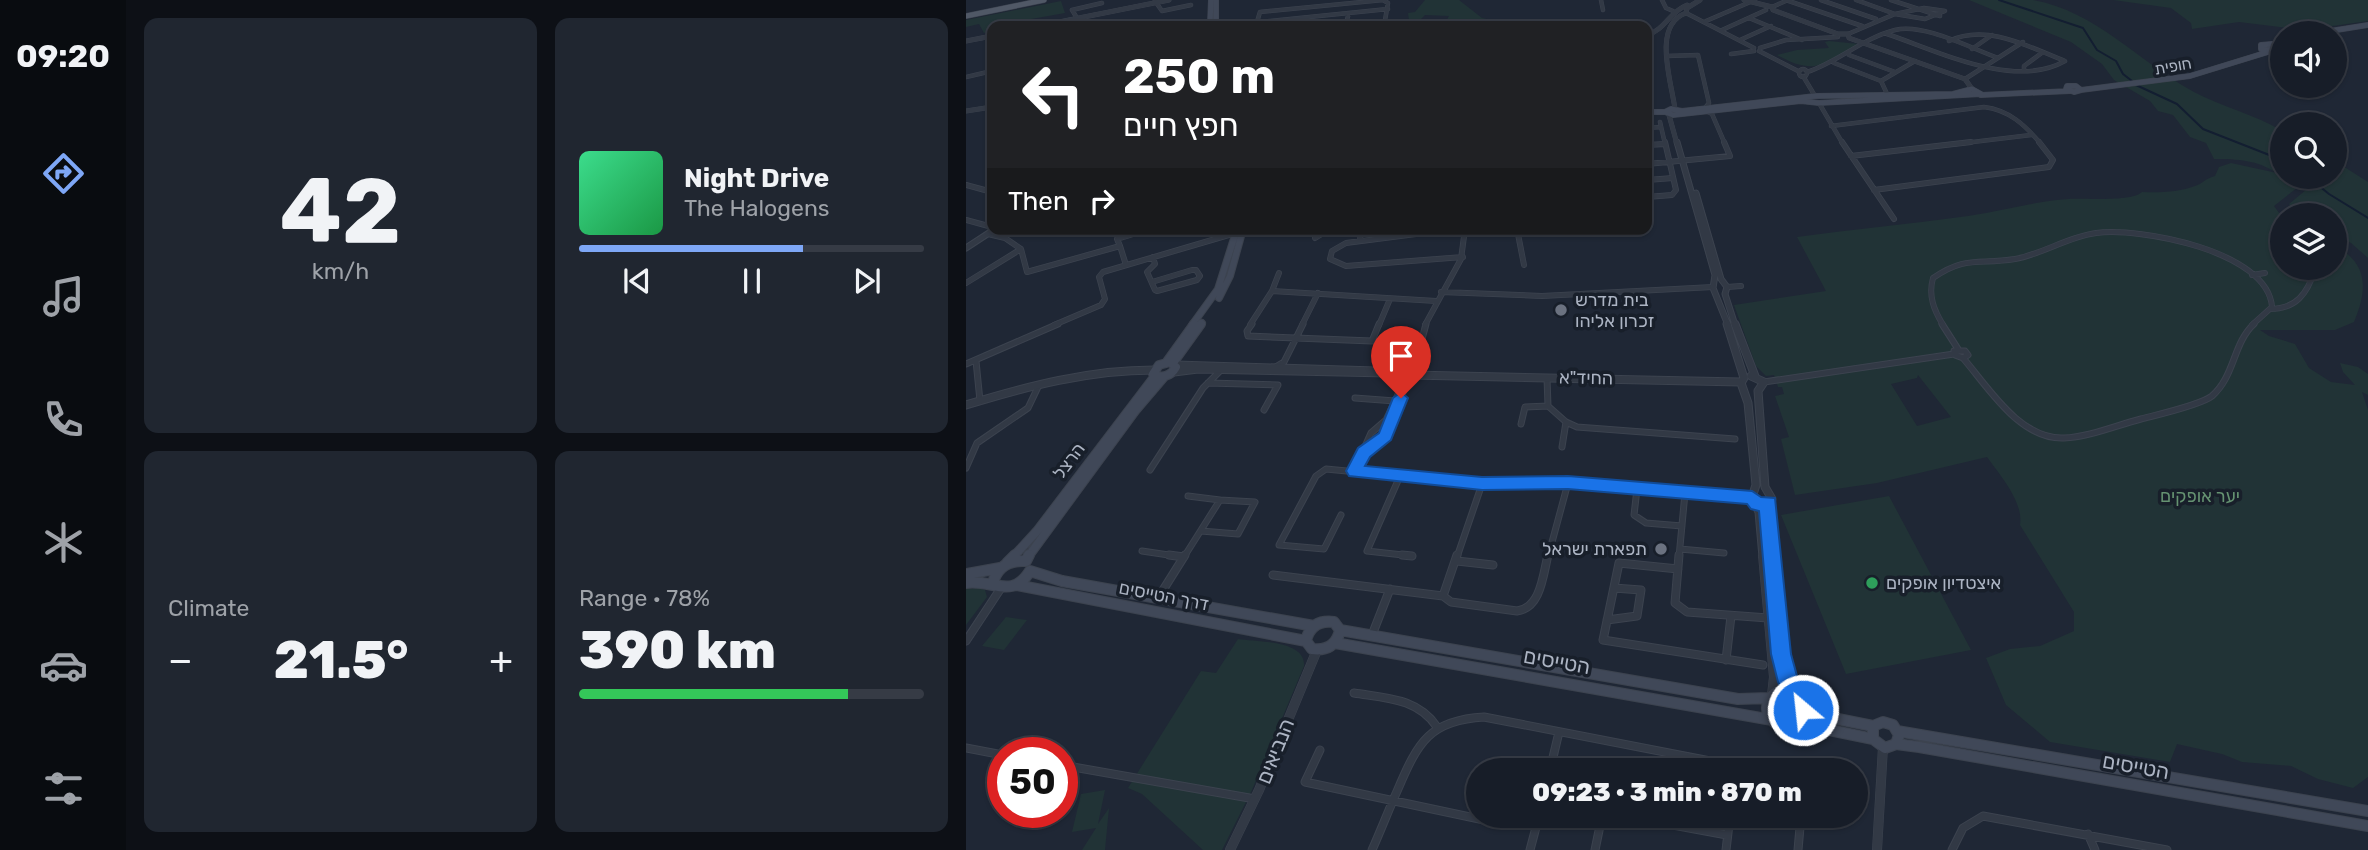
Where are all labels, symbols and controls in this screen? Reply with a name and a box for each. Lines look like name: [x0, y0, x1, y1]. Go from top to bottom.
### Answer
map controls: [2270, 21, 2347, 280]
button: sound: [2270, 21, 2347, 98]
text: 09:20: [16, 37, 110, 75]
text: 250 m: [1123, 47, 1275, 105]
icon: left: [1008, 49, 1099, 140]
street label: חופית: [2153, 53, 2193, 79]
text: חפץ חיים: [1123, 106, 1239, 144]
button: search: [2270, 112, 2347, 189]
icon: directions: [39, 149, 88, 198]
text: 42: [280, 157, 401, 265]
text: Night Drive: [684, 163, 829, 194]
icon: right: [1083, 182, 1121, 220]
text: Then: [1008, 186, 1069, 217]
text: The Halogens: [684, 194, 830, 222]
button: layers: [2270, 203, 2347, 280]
text: km/h: [312, 257, 369, 285]
icon: previous: [618, 262, 656, 300]
icon: pause: [733, 262, 771, 300]
icon: next: [848, 262, 886, 300]
icon: music: [39, 272, 88, 321]
place label: בית מדרש זכרון אליהו: [1575, 289, 1655, 332]
marker: בית מדרש זכרון אליהו: [1553, 302, 1569, 318]
pin: [1371, 326, 1431, 398]
icon: arrive: [1382, 337, 1420, 375]
street label: החיד"א: [1559, 367, 1613, 389]
icon: phone: [39, 395, 88, 444]
street label: הרצל: [1048, 438, 1090, 484]
park label: יער אופקים: [2160, 485, 2240, 507]
icon: climate: [39, 518, 88, 567]
place label: תפארת ישראל: [1542, 538, 1647, 560]
marker: תפארת ישראל: [1653, 541, 1669, 557]
place label: איצטדיון אופקים: [1886, 572, 2001, 594]
marker: איצטדיון אופקים: [1864, 575, 1880, 591]
street label: דרך הטייסים: [1117, 577, 1211, 615]
text: Range · 78%: [579, 584, 710, 612]
text: Climate: [168, 594, 249, 622]
text: 390 km: [579, 619, 776, 681]
text: 21.5°: [274, 629, 408, 691]
text: −: [168, 637, 193, 683]
text: +: [489, 637, 513, 683]
icon: car: [39, 641, 88, 690]
street label: הטייסים: [1522, 643, 1592, 679]
position arrow: [1766, 673, 1840, 747]
street label: הנביאים: [1251, 715, 1299, 787]
speed limit sign: 50: [987, 737, 1078, 828]
street label: הטייסים: [2101, 748, 2171, 784]
icon: filters: [39, 764, 88, 813]
text: 09:23 · 3 min · 870 m: [1532, 777, 1802, 808]

